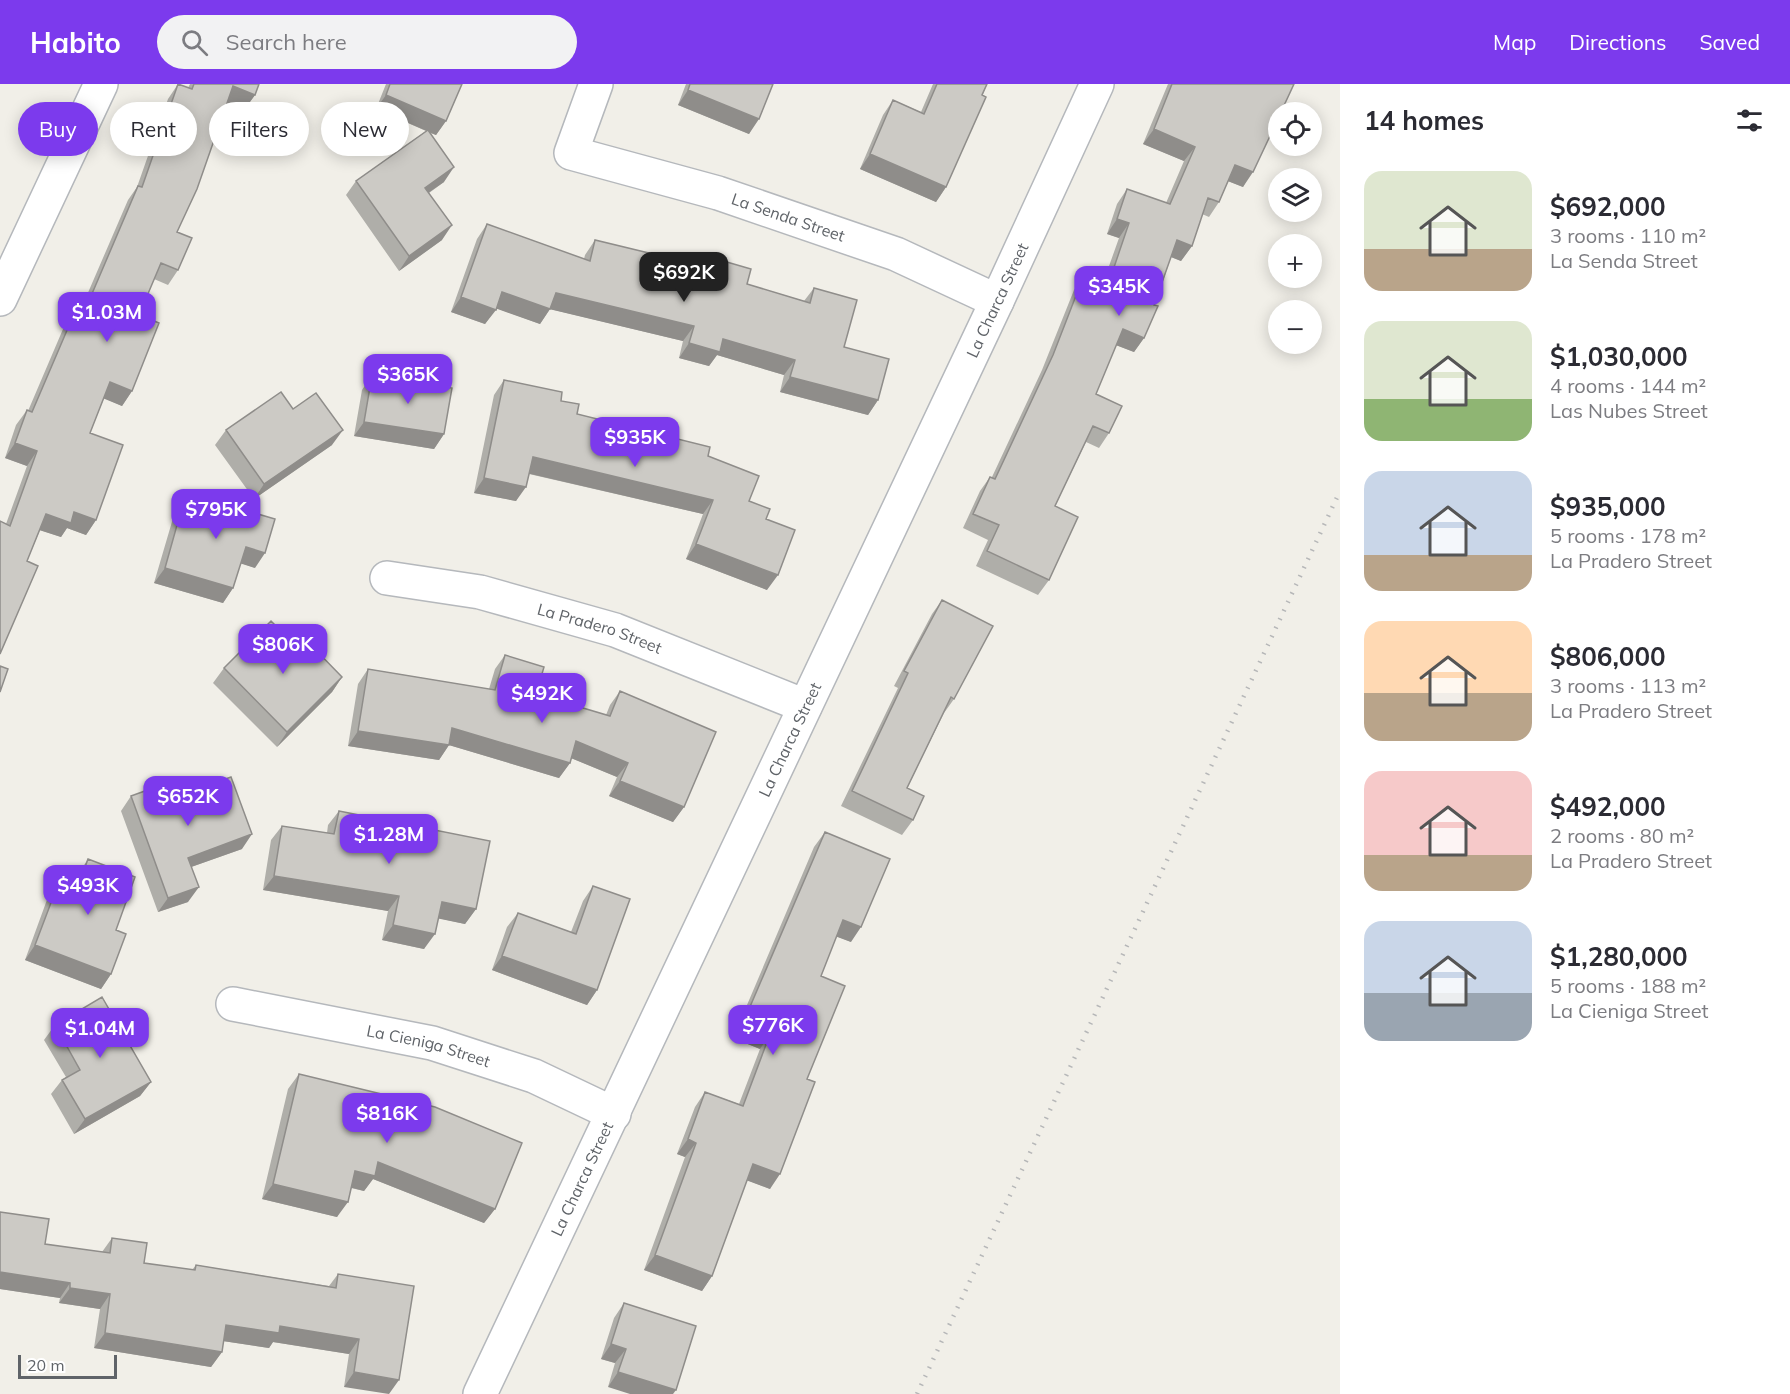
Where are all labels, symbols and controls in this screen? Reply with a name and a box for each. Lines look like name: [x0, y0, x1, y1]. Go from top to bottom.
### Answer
search box: [157, 15, 577, 69]
text: Habito: [30, 25, 121, 60]
icon: search: [178, 26, 211, 59]
text: Search here: [226, 28, 347, 56]
text: Map: [1493, 29, 1536, 55]
text: Directions: [1569, 29, 1666, 55]
text: Saved: [1699, 29, 1760, 55]
chip: Buy: [18, 102, 98, 156]
chip: Rent: [110, 102, 197, 156]
chip: Filters: [209, 102, 309, 156]
chip: New: [321, 102, 409, 156]
map controls: [1268, 102, 1322, 354]
button: locate: [1268, 102, 1322, 156]
text: 14 homes: [1364, 104, 1484, 137]
icon: filters: [1733, 104, 1766, 137]
button: layers: [1268, 168, 1322, 222]
street label: La Senda Street: [729, 188, 848, 246]
text: $692,000: [1550, 190, 1666, 223]
icon: home: [1412, 195, 1484, 267]
text: 3 rooms · 110 m²: [1550, 223, 1706, 248]
button: +: [1268, 234, 1322, 288]
street label: La Charca Street: [962, 239, 1033, 361]
text: La Senda Street: [1550, 248, 1698, 273]
pin: $692K: [642, 252, 726, 303]
text: $692K: [653, 259, 715, 284]
pin: $345K: [1077, 266, 1161, 317]
text: $345K: [1088, 273, 1150, 298]
pin: $1.03M: [58, 292, 156, 343]
text: $1.03M: [72, 299, 142, 324]
button: −: [1268, 300, 1322, 354]
text: $1,030,000: [1550, 340, 1688, 373]
icon: home: [1412, 345, 1484, 417]
pin: $365K: [366, 354, 450, 405]
text: $365K: [377, 361, 439, 386]
text: 4 rooms · 144 m²: [1550, 373, 1706, 398]
text: Las Nubes Street: [1550, 398, 1708, 423]
pin: $935K: [593, 417, 677, 468]
text: $935K: [604, 424, 666, 449]
pin: $795K: [174, 489, 258, 540]
text: $935,000: [1550, 490, 1666, 523]
icon: home: [1412, 495, 1484, 567]
text: $795K: [185, 496, 247, 521]
text: 5 rooms · 178 m²: [1550, 523, 1706, 548]
text: La Pradero Street: [1550, 548, 1712, 573]
street label: La Pradero Street: [535, 599, 665, 658]
pin: $806K: [241, 624, 325, 675]
text: $806K: [252, 631, 314, 656]
text: $806,000: [1550, 640, 1666, 673]
icon: home: [1412, 645, 1484, 717]
pin: $492K: [500, 673, 584, 724]
text: 3 rooms · 113 m²: [1550, 673, 1706, 698]
street label: La Charca Street: [754, 679, 825, 800]
text: $492K: [511, 680, 573, 705]
text: La Pradero Street: [1550, 698, 1712, 723]
pin: $652K: [146, 776, 230, 827]
text: $652K: [157, 783, 219, 808]
text: $492,000: [1550, 790, 1666, 823]
icon: home: [1412, 795, 1484, 867]
pin: $1.28M: [340, 814, 438, 865]
text: $1.28M: [354, 821, 424, 846]
text: 2 rooms · 80 m²: [1550, 823, 1694, 848]
text: La Pradero Street: [1550, 848, 1712, 873]
pin: $493K: [46, 865, 130, 916]
text: $493K: [57, 872, 119, 897]
text: $1,280,000: [1550, 940, 1688, 973]
icon: home: [1412, 945, 1484, 1017]
text: 5 rooms · 188 m²: [1550, 973, 1706, 998]
text: La Cieniga Street: [1550, 998, 1709, 1023]
pin: $776K: [731, 1005, 815, 1056]
pin: $1.04M: [51, 1008, 149, 1059]
text: $776K: [742, 1012, 804, 1037]
text: $1.04M: [65, 1015, 135, 1040]
street label: La Cieniga Street: [365, 1020, 493, 1071]
pin: $816K: [345, 1093, 429, 1144]
text: $816K: [356, 1100, 418, 1125]
street label: La Charca Street: [546, 1118, 618, 1239]
scale bar: [18, 1352, 117, 1380]
text: 20 m: [27, 1355, 64, 1375]

